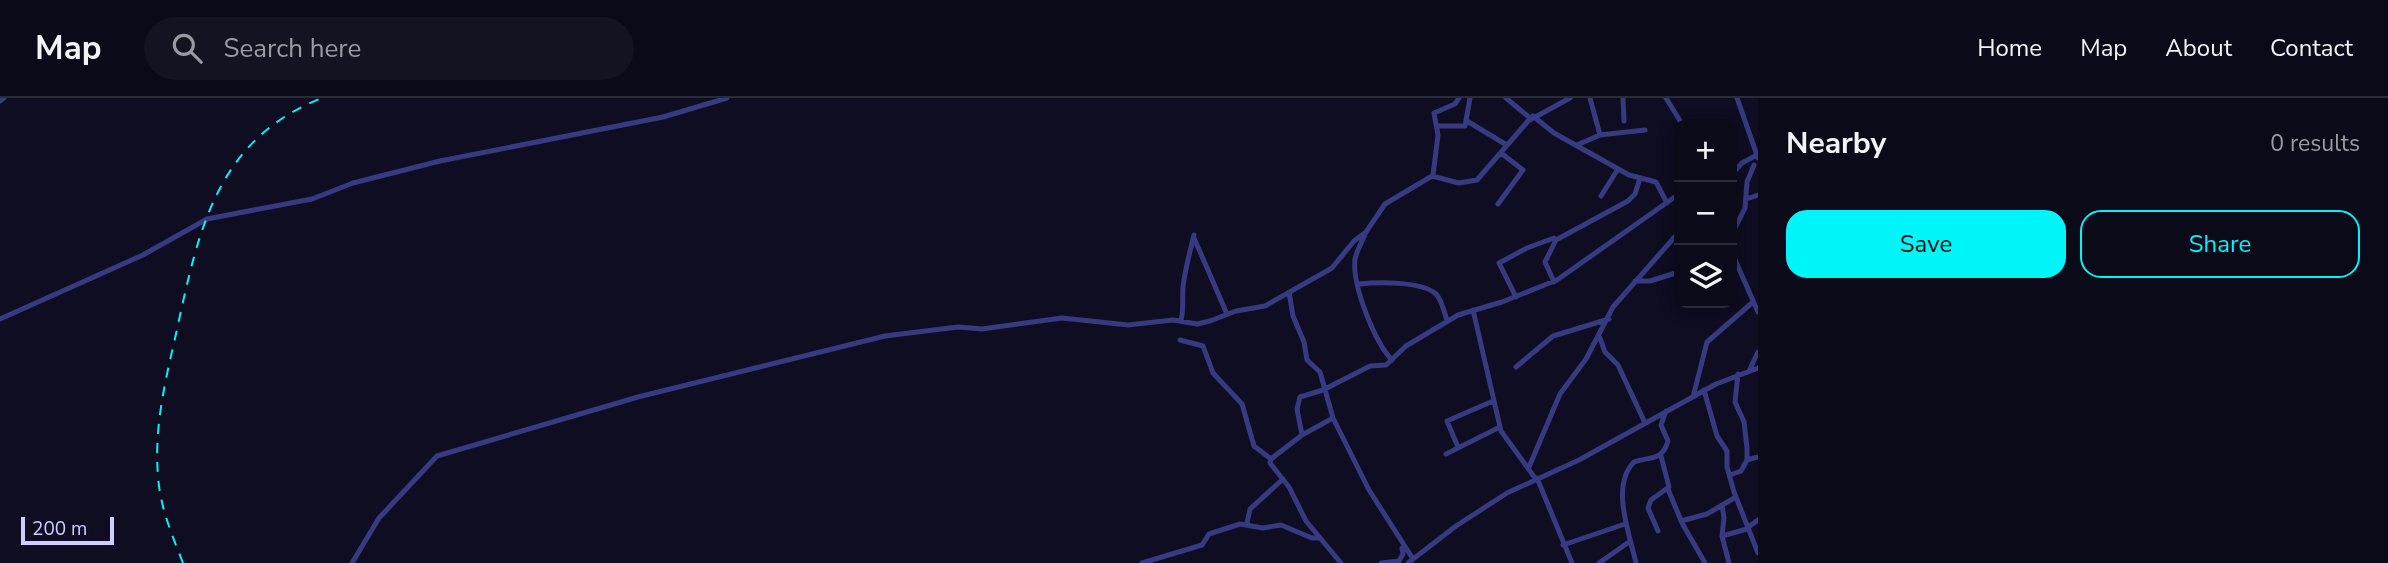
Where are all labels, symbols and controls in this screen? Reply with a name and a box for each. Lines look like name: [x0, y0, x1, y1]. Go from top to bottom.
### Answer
search box: [144, 17, 634, 80]
text: Map: [35, 26, 102, 71]
icon: search: [168, 29, 206, 67]
text: Search here: [224, 31, 361, 66]
text: Home: [1977, 32, 2042, 64]
text: Map: [2080, 32, 2127, 64]
text: About: [2165, 32, 2232, 64]
text: Contact: [2270, 32, 2353, 64]
map controls: [1674, 119, 1737, 308]
button: +: [1674, 119, 1737, 182]
text: Nearby: [1786, 123, 1886, 164]
text: 0 results: [2270, 128, 2360, 159]
button: −: [1674, 182, 1737, 245]
button: Save: [1786, 210, 2066, 278]
button: Share: [2080, 210, 2360, 278]
button: layers: [1674, 245, 1737, 308]
scale bar: [21, 514, 114, 546]
text: 200 m: [32, 516, 87, 542]

